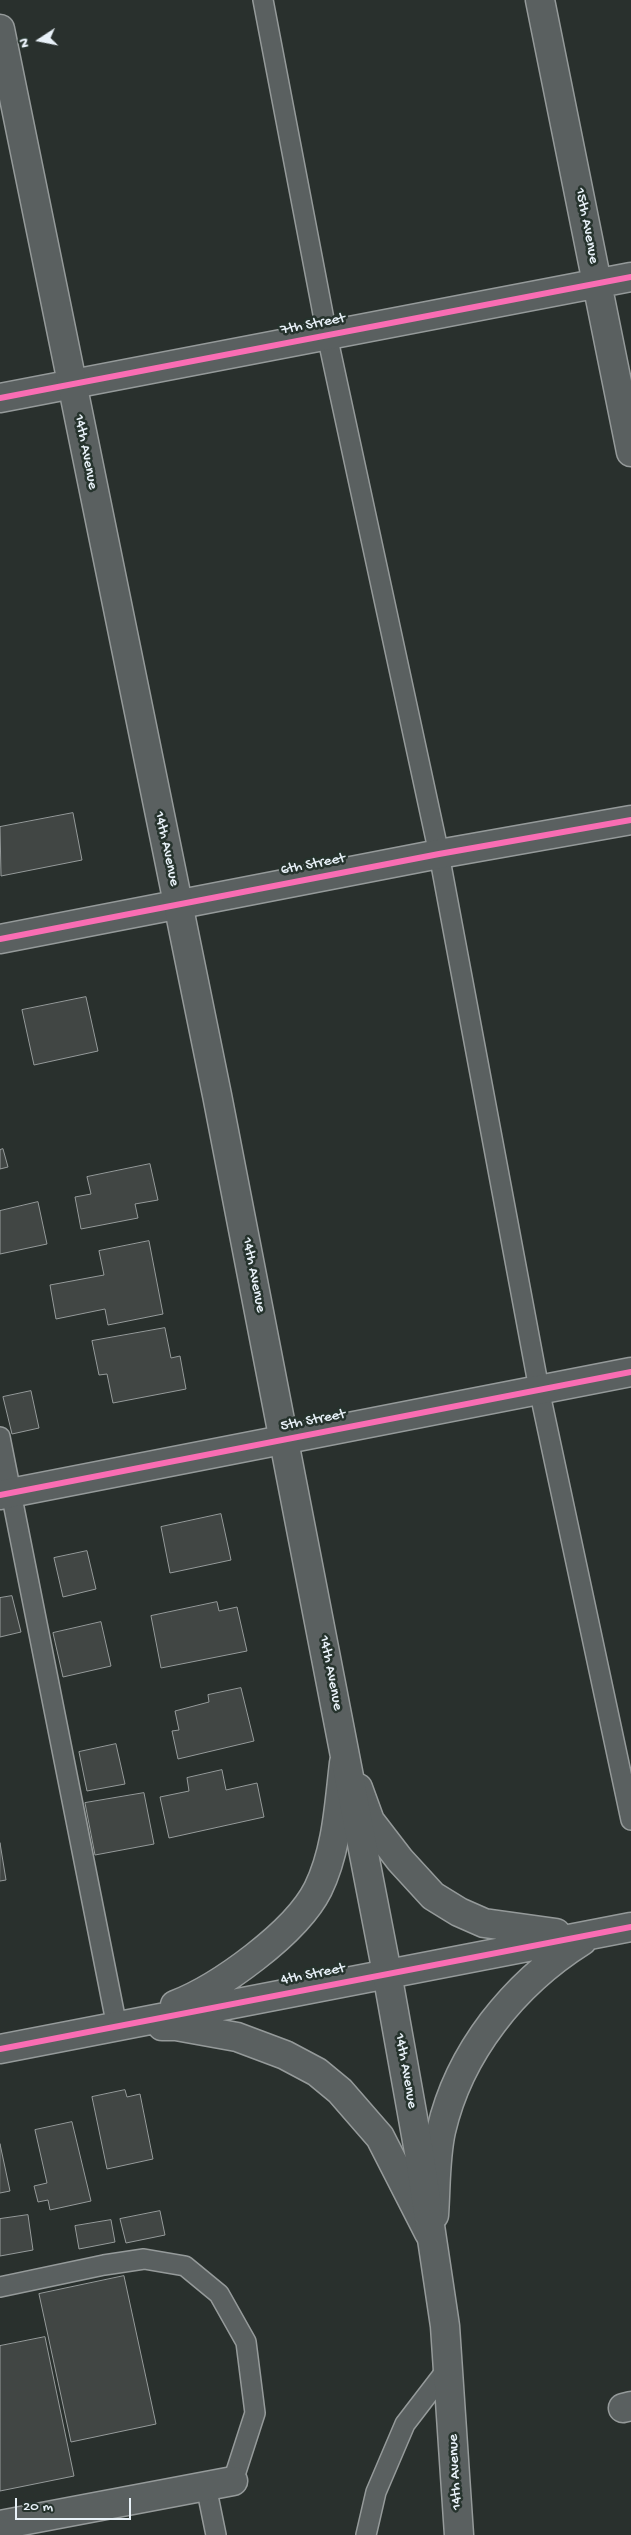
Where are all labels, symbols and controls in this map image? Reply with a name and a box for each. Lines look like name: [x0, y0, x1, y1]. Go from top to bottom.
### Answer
north arrow: [15, 15, 65, 65]
text: N: [16, 37, 34, 49]
street label: 15th Avenue: [570, 187, 602, 265]
street label: 7th Street: [279, 310, 347, 340]
street label: 14th Avenue: [69, 413, 101, 491]
street label: 14th Avenue: [149, 810, 183, 888]
street label: 6th Street: [279, 850, 347, 880]
street label: 14th Avenue: [237, 1236, 269, 1314]
street label: 5th Street: [279, 1406, 347, 1436]
street label: 14th Avenue: [314, 1634, 346, 1712]
street label: 4th Street: [279, 1960, 347, 1990]
street label: 14th Avenue: [390, 2032, 420, 2110]
street label: 14th Avenue: [445, 2434, 467, 2510]
scale bar: [18, 2488, 134, 2520]
text: 20 m: [23, 2498, 53, 2516]

